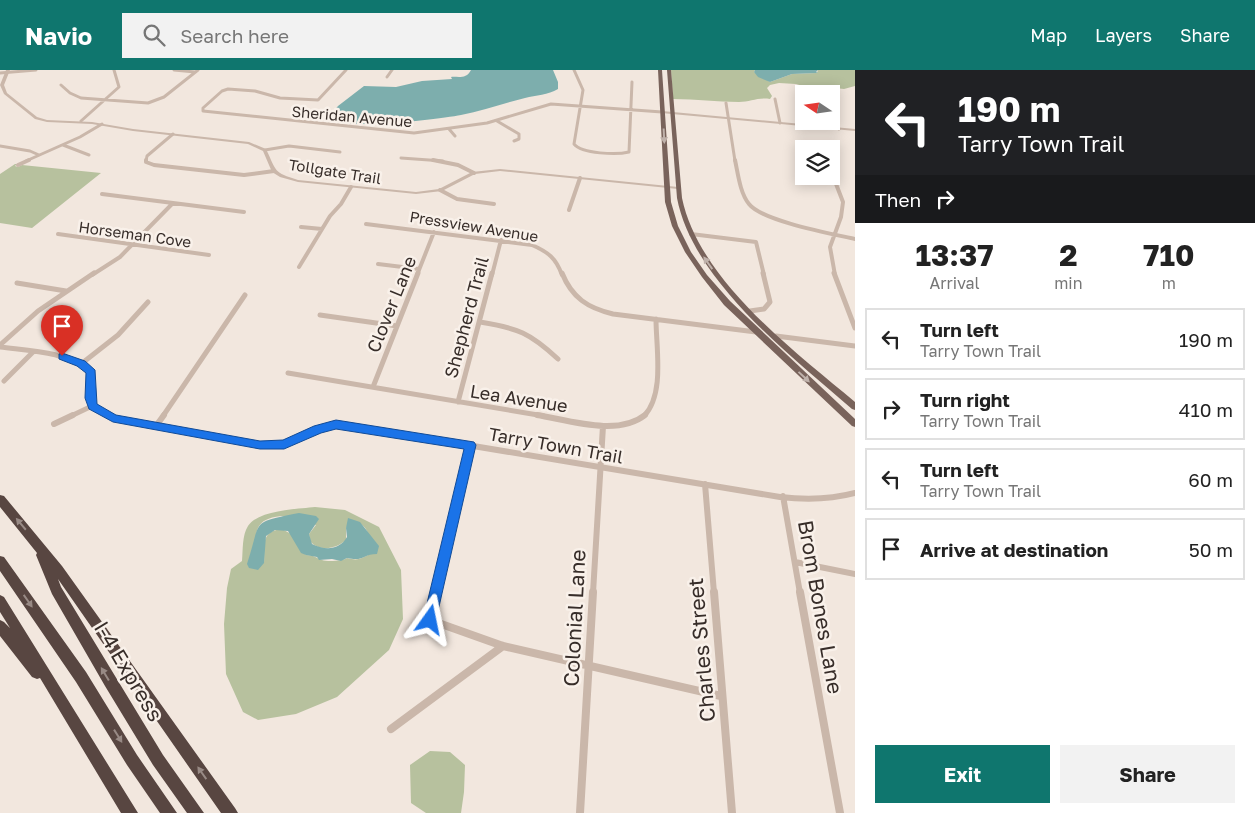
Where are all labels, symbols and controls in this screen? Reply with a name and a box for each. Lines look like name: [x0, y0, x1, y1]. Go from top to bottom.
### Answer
search box: [122, 13, 472, 58]
text: Navio: [25, 21, 92, 50]
icon: search: [140, 21, 168, 49]
text: Search here: [180, 24, 289, 47]
text: Map: [1030, 24, 1067, 46]
text: Layers: [1095, 24, 1152, 46]
text: Share: [1180, 24, 1230, 46]
north arrow: [795, 85, 840, 130]
map controls: [795, 85, 840, 185]
text: 190 m: [958, 88, 1060, 130]
icon: left: [875, 90, 940, 155]
street label: Sheridan Avenue: [291, 102, 413, 130]
one-way arrow: [660, 129, 668, 145]
text: Tarry Town Trail: [958, 130, 1125, 157]
button: layers: [795, 140, 840, 185]
street label: Tollgate Trail: [287, 155, 383, 187]
icon: right: [931, 185, 959, 213]
text: Then: [875, 188, 921, 211]
street label: Pressview Avenue: [408, 207, 540, 245]
street label: Horseman Cove: [78, 217, 193, 251]
text: 13:37: [916, 237, 994, 273]
text: 2: [1059, 237, 1077, 273]
text: 710: [1143, 237, 1194, 273]
street label: Clover Lane: [362, 253, 420, 355]
street label: Shepherd Trail: [439, 253, 493, 380]
one-way arrow: [703, 256, 713, 270]
text: Arrival: [930, 273, 980, 293]
text: min: [1054, 273, 1082, 293]
text: m: [1162, 273, 1176, 293]
pin: [41, 305, 83, 356]
icon: arrive: [48, 312, 76, 340]
text: Turn left: [920, 318, 999, 341]
icon: left: [877, 325, 905, 353]
text: 190 m: [1179, 328, 1233, 351]
text: Tarry Town Trail: [920, 341, 1041, 361]
one-way arrow: [798, 371, 810, 383]
street label: Lea Avenue: [469, 379, 569, 417]
text: Turn right: [920, 388, 1010, 411]
icon: right: [877, 395, 905, 423]
text: 410 m: [1179, 398, 1233, 421]
text: Tarry Town Trail: [920, 411, 1041, 431]
street label: Tarry Town Trail: [487, 422, 625, 468]
text: Turn left: [920, 458, 999, 481]
icon: left: [877, 465, 905, 493]
text: 60 m: [1188, 468, 1233, 491]
text: Tarry Town Trail: [920, 481, 1041, 501]
one-way arrow: [15, 518, 26, 531]
street label: Brom Bones Lane: [793, 518, 849, 696]
icon: arrive: [877, 535, 905, 563]
text: Arrive at destination: [920, 538, 1108, 561]
text: 50 m: [1189, 538, 1233, 561]
street label: Colonial Lane: [557, 549, 591, 687]
street label: Charles Street: [682, 577, 720, 723]
position arrow: [403, 593, 455, 645]
one-way arrow: [23, 594, 33, 608]
street label: I-4 Express: [89, 616, 169, 726]
one-way arrow: [101, 667, 110, 680]
one-way arrow: [113, 730, 122, 743]
button: Exit: [875, 745, 1050, 803]
button: Share: [1060, 745, 1235, 803]
one-way arrow: [197, 766, 207, 780]

